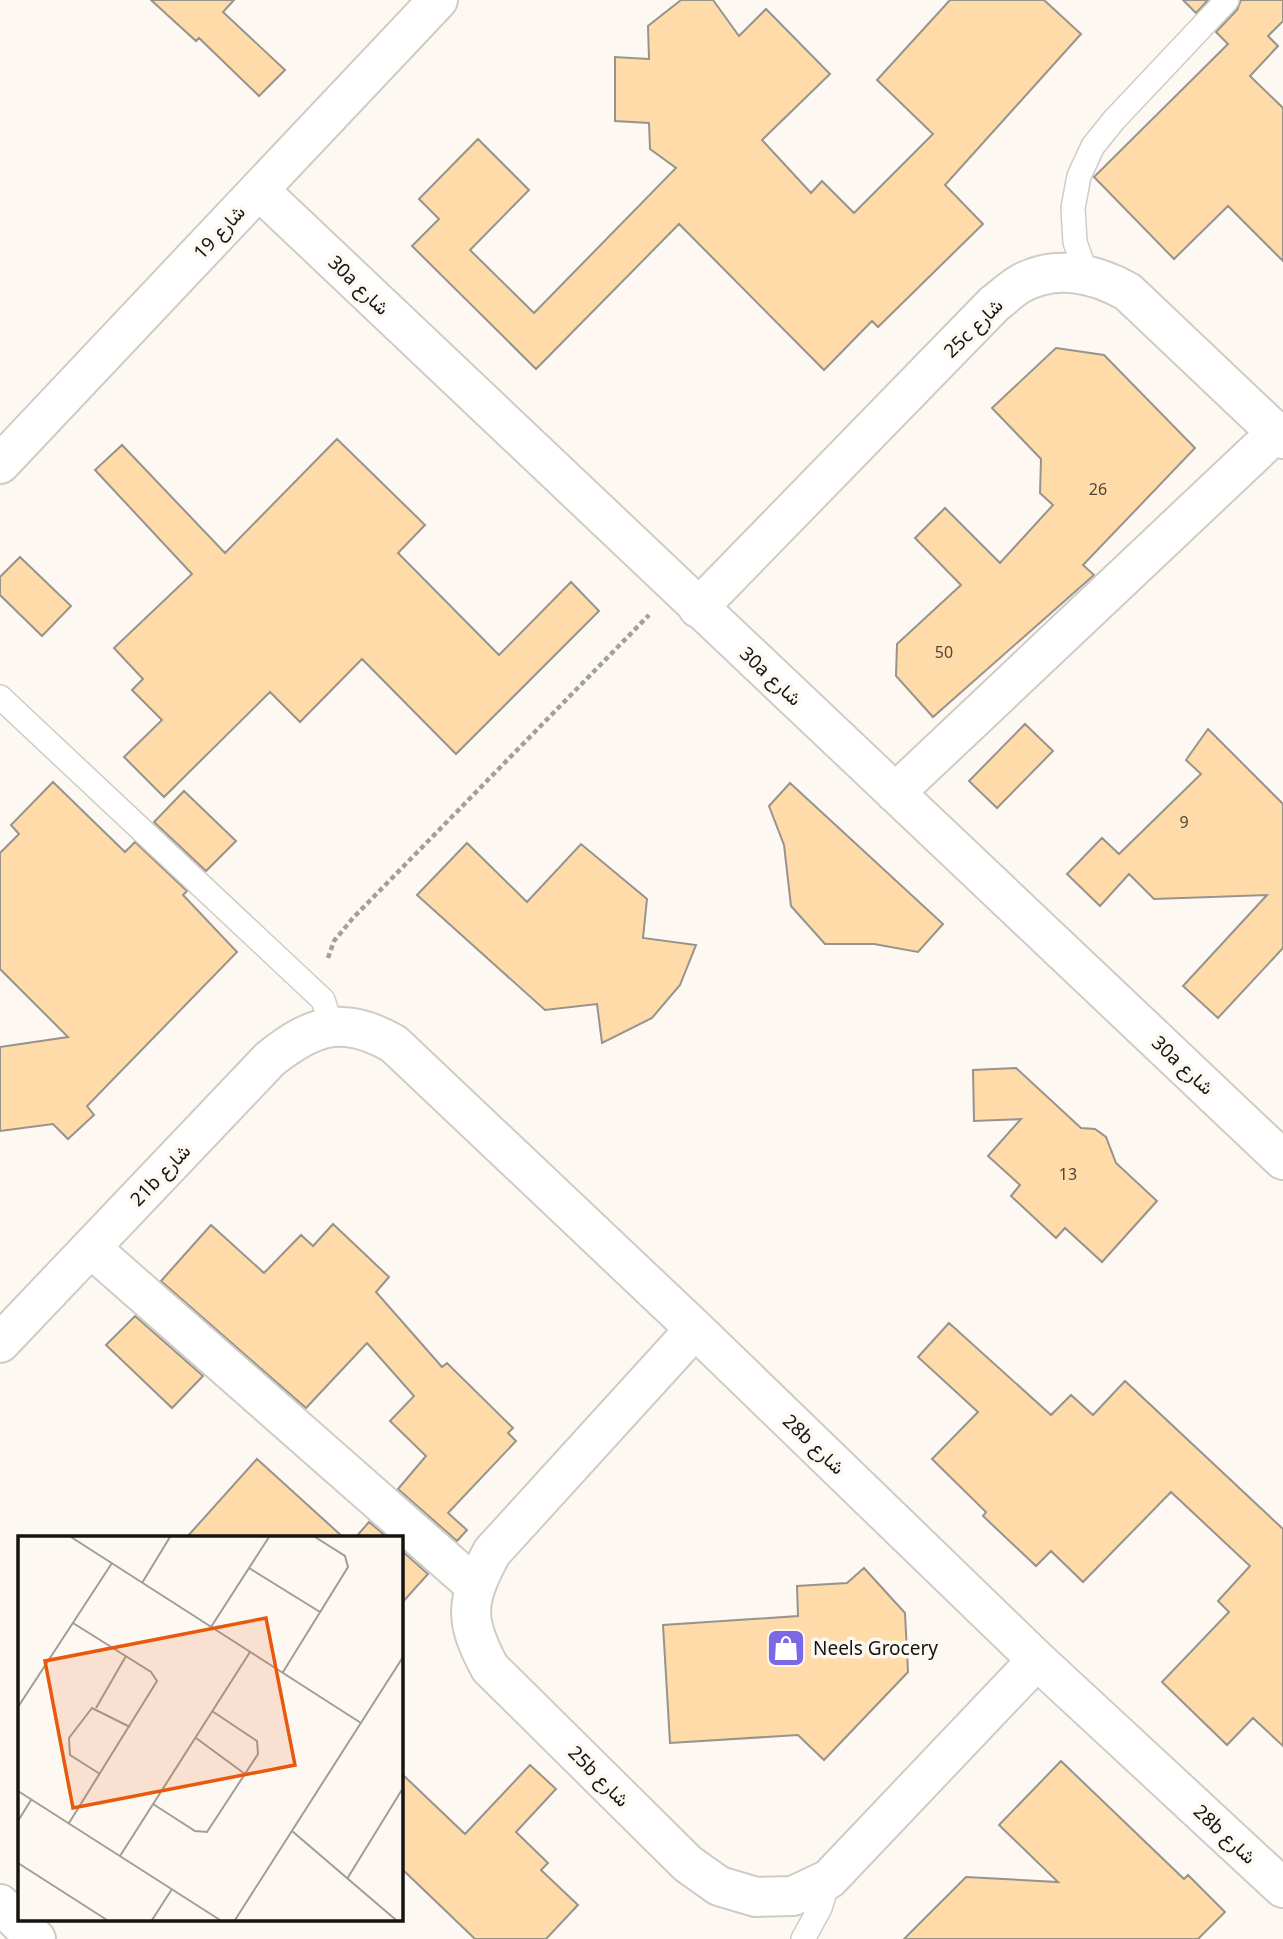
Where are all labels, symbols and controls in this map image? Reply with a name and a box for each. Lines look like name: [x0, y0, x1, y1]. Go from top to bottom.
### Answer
street label: شارع 19: [187, 199, 251, 265]
street label: 30a شارع: [323, 249, 395, 321]
street label: 25c شارع: [938, 293, 1008, 363]
house number: 26: [1089, 478, 1107, 500]
street label: 30a شارع: [735, 641, 808, 711]
house number: 50: [935, 641, 953, 663]
house number: 9: [1179, 811, 1189, 833]
street label: 30a شارع: [1147, 1030, 1220, 1100]
street label: 21b شارع: [124, 1138, 196, 1212]
house number: 13: [1059, 1163, 1077, 1185]
street label: 28b شارع: [777, 1408, 851, 1480]
inset map: [18, 1536, 402, 1922]
shop icon: Neels Grocery: [765, 1627, 807, 1669]
place label: Neels Grocery: [813, 1635, 938, 1661]
street label: 25b شارع: [563, 1740, 635, 1812]
street label: 28b شارع: [1188, 1798, 1262, 1870]

